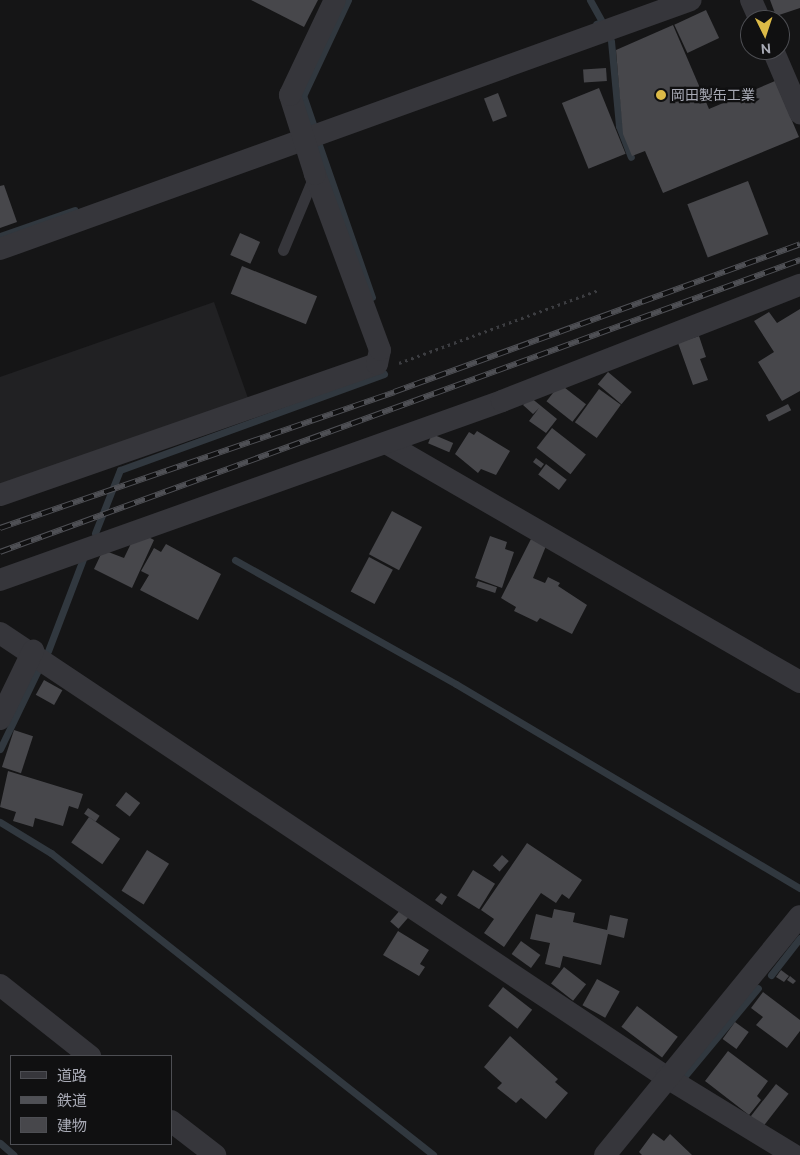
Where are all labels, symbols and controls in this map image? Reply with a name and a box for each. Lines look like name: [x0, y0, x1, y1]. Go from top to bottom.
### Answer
north arrow: [740, 10, 790, 60]
text: N: [760, 41, 772, 57]
place label: 岡田製缶工業: [671, 87, 755, 103]
marker: 岡田製缶工業: [655, 89, 667, 101]
legend: [10, 1055, 172, 1145]
text: 道路: [57, 1067, 87, 1084]
text: 鉄道: [57, 1092, 87, 1109]
text: 建物: [57, 1117, 87, 1134]

